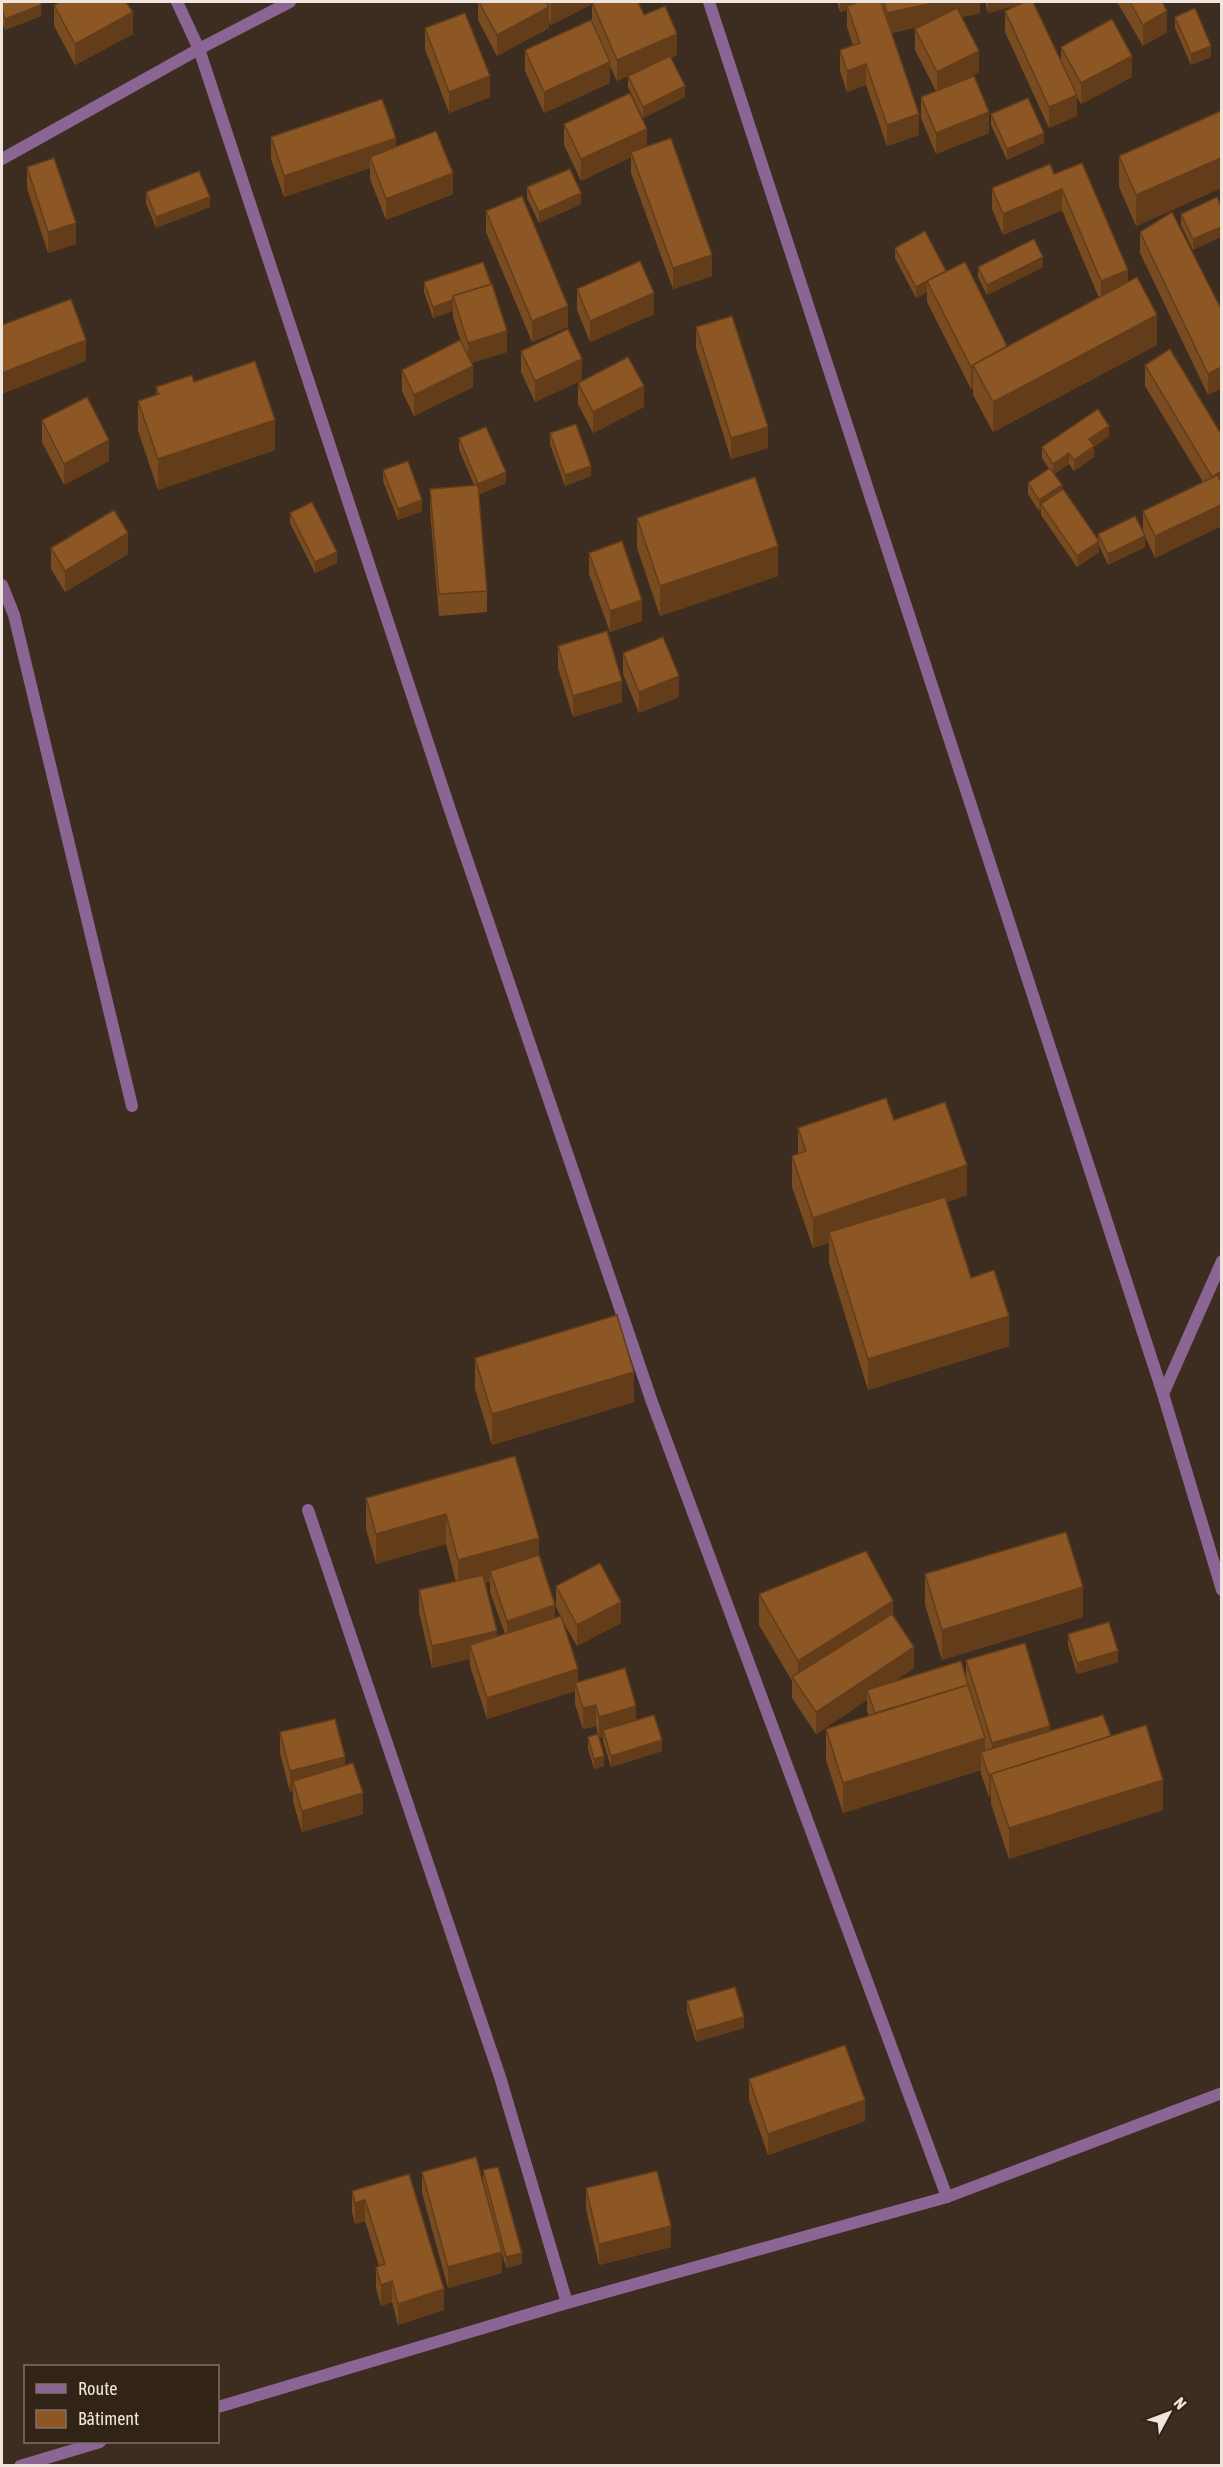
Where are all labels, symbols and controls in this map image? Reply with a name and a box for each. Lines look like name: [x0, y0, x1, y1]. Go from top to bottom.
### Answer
legend: [24, 2365, 219, 2443]
text: Route: [78, 2378, 117, 2399]
north arrow: [1139, 2383, 1199, 2443]
text: N: [1170, 2394, 1190, 2413]
text: Bâtiment: [78, 2408, 139, 2429]

